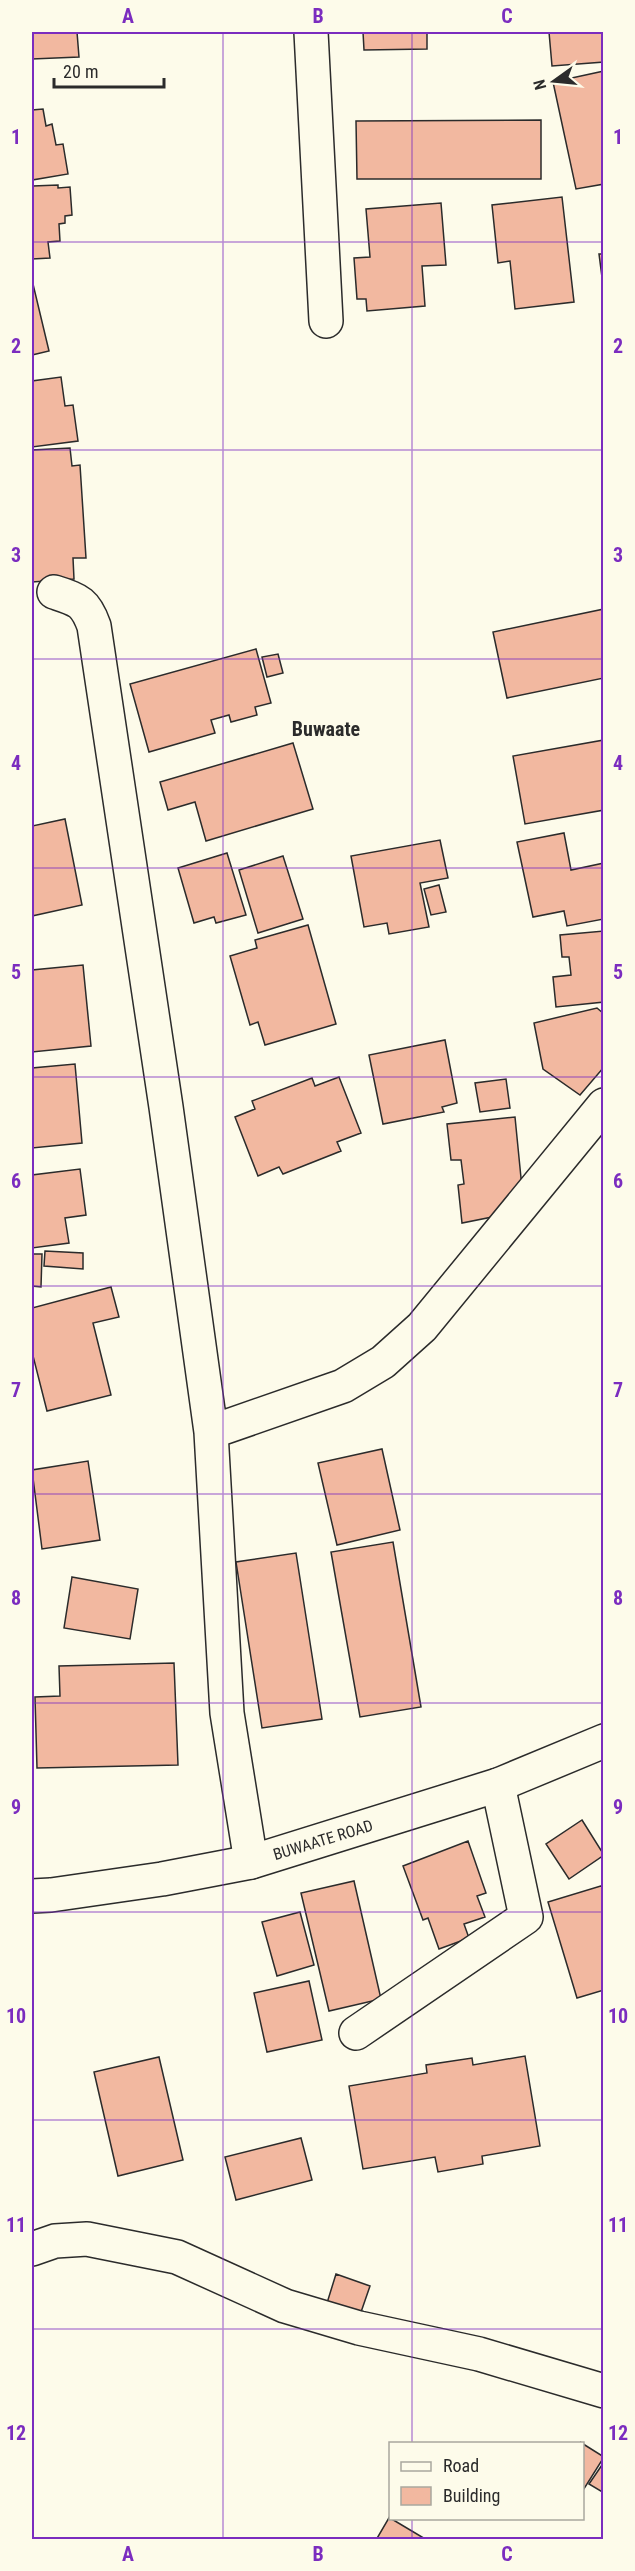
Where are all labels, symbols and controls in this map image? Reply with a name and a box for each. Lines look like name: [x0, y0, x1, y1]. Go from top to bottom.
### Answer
text: A: [122, 4, 134, 28]
text: B: [312, 4, 324, 28]
text: C: [501, 4, 513, 28]
scale bar: [54, 51, 164, 89]
north arrow: [524, 51, 584, 111]
text: 20 m: [63, 61, 98, 82]
text: N: [530, 78, 550, 92]
text: 1: [11, 125, 21, 149]
text: 1: [613, 125, 623, 149]
text: 2: [11, 334, 21, 358]
text: 2: [613, 334, 623, 358]
text: 3: [11, 543, 21, 567]
text: 3: [613, 543, 623, 567]
district label: Buwaate: [292, 717, 360, 741]
text: 4: [11, 751, 21, 775]
text: 4: [613, 751, 623, 775]
text: 5: [11, 960, 21, 984]
text: 5: [613, 960, 623, 984]
text: 6: [11, 1169, 21, 1193]
text: 6: [613, 1169, 623, 1193]
text: 7: [11, 1378, 21, 1402]
text: 7: [613, 1378, 623, 1402]
text: 8: [11, 1586, 21, 1610]
text: 8: [613, 1586, 623, 1610]
text: 9: [11, 1795, 21, 1819]
text: 9: [613, 1795, 623, 1819]
street label: BUWAATE ROAD: [271, 1816, 375, 1864]
text: 10: [6, 2004, 26, 2028]
text: 10: [608, 2004, 628, 2028]
text: 11: [6, 2213, 26, 2237]
text: 11: [608, 2213, 628, 2237]
text: 12: [6, 2421, 26, 2445]
text: 12: [608, 2421, 628, 2445]
legend: [389, 2442, 584, 2520]
text: Road: [443, 2455, 479, 2476]
text: Building: [443, 2485, 500, 2506]
text: A: [122, 2542, 134, 2566]
text: B: [312, 2542, 324, 2566]
text: C: [501, 2542, 513, 2566]

